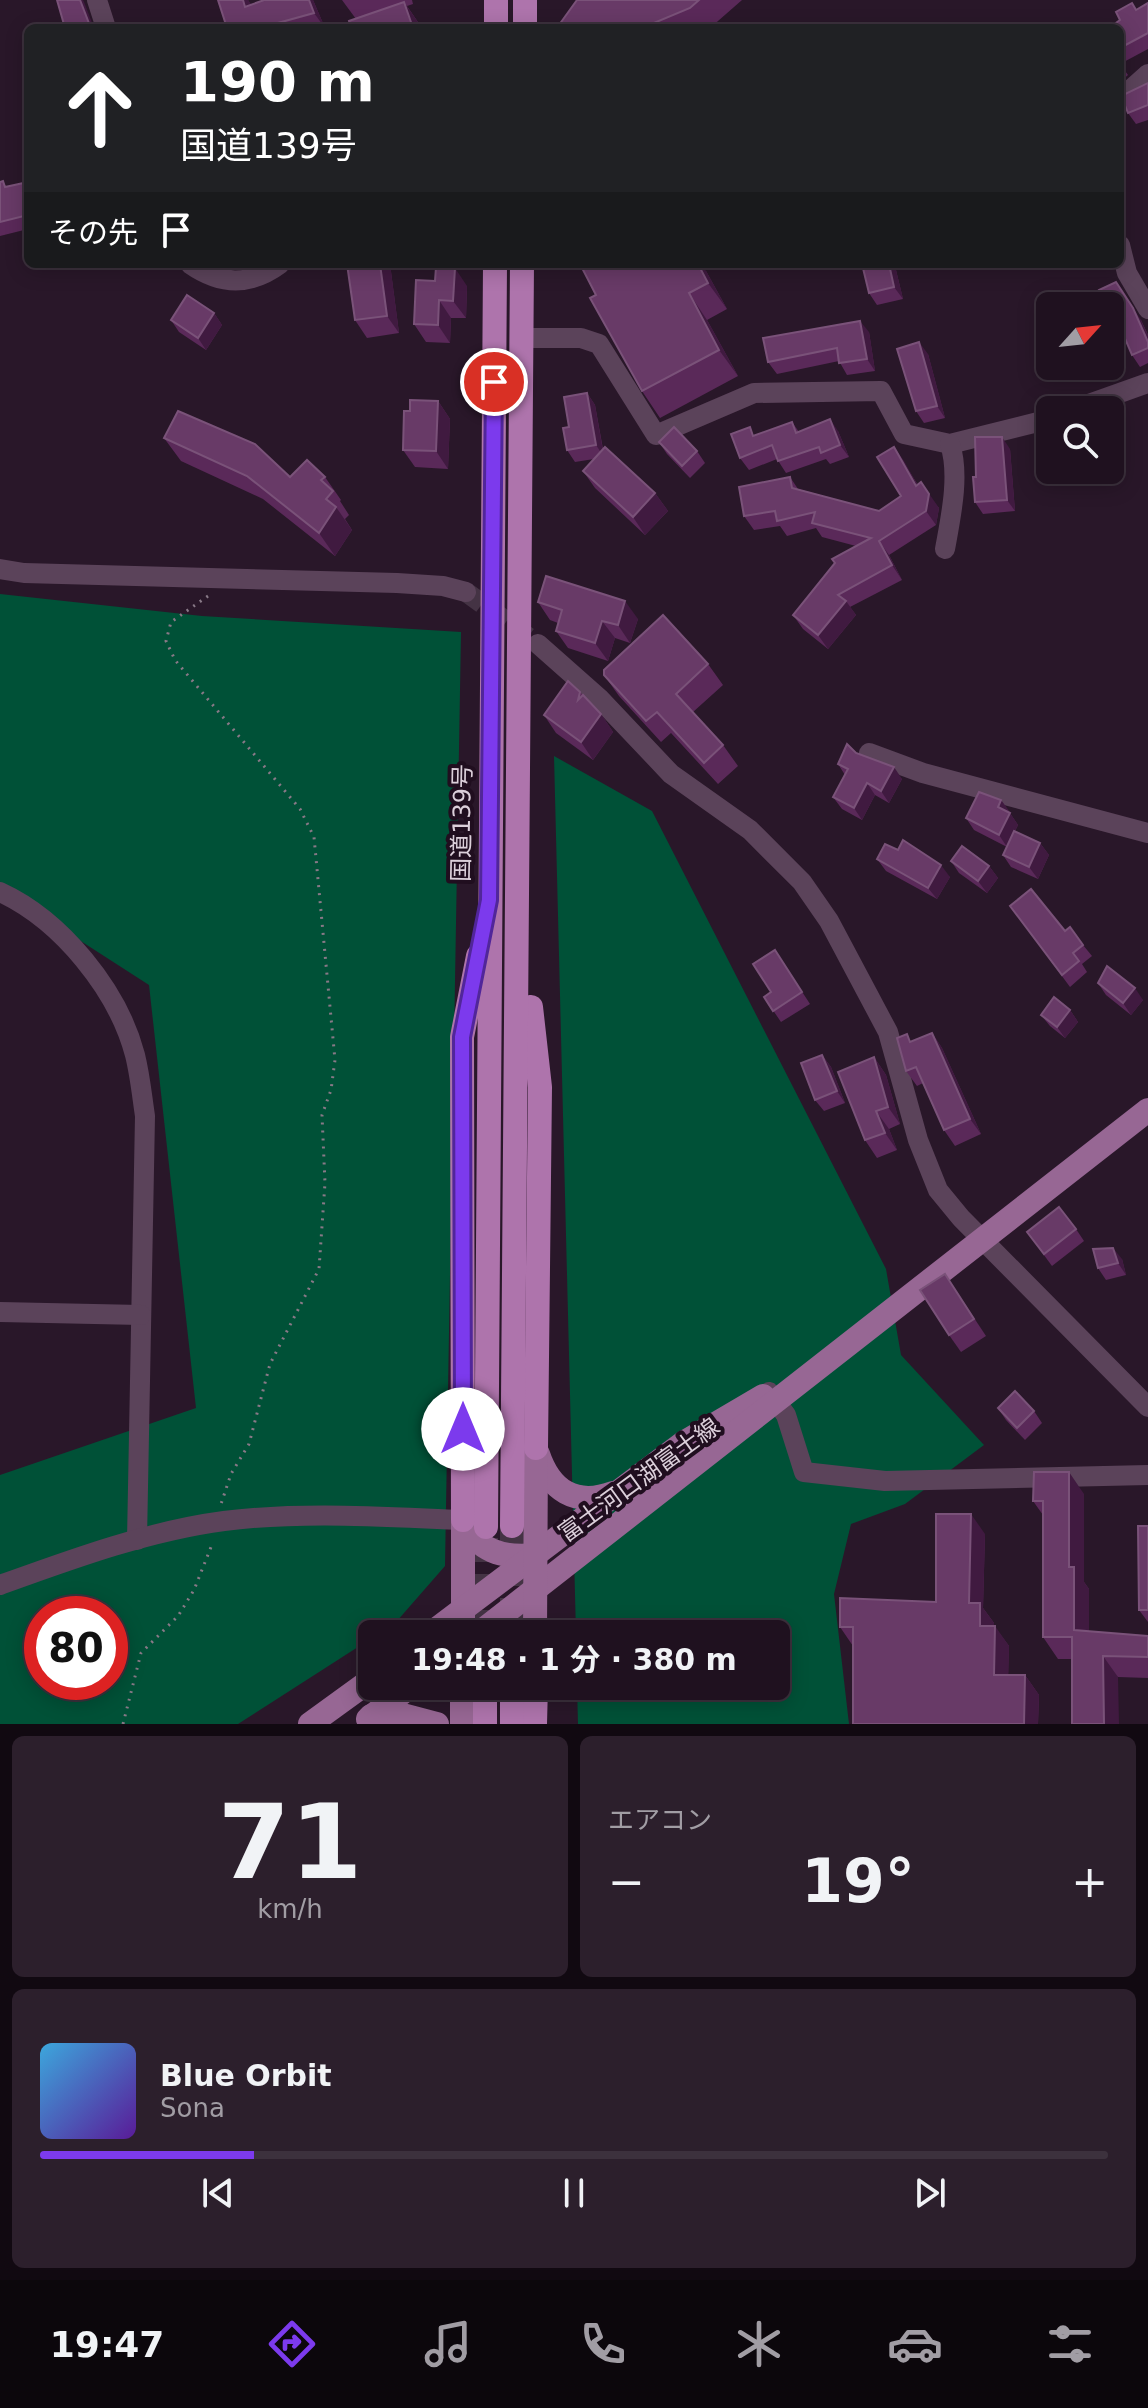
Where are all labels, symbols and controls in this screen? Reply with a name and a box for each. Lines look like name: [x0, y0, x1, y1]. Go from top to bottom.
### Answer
text: 190 m: [180, 49, 375, 114]
icon: ahead: [48, 56, 152, 160]
text: 国道139号: [180, 125, 357, 166]
icon: arrive: [154, 208, 198, 252]
text: その先: [48, 215, 138, 250]
north arrow: [1036, 292, 1124, 380]
map controls: [1036, 292, 1124, 484]
pin: [460, 348, 528, 416]
icon: arrive: [472, 360, 516, 404]
button: search: [1036, 396, 1124, 484]
street label: 国道139号: [447, 764, 477, 882]
position arrow: [421, 1387, 505, 1471]
street label: 富士河口湖富士線: [553, 1412, 725, 1548]
speed limit sign: 80: [24, 1596, 128, 1700]
text: 19:48 · 1 分 · 380 m: [411, 1642, 737, 1677]
text: 71: [218, 1781, 362, 1903]
text: エアコン: [608, 1805, 712, 1835]
text: 19°: [801, 1846, 915, 1916]
text: −: [608, 1856, 645, 1907]
text: +: [1071, 1856, 1108, 1907]
text: km/h: [257, 1894, 323, 1924]
text: Blue Orbit: [160, 2058, 332, 2093]
text: Sona: [160, 2093, 225, 2123]
icon: previous: [196, 2171, 240, 2215]
icon: pause: [552, 2171, 596, 2215]
icon: next: [908, 2171, 952, 2215]
icon: directions: [264, 2316, 320, 2372]
icon: music: [420, 2316, 476, 2372]
icon: phone: [575, 2316, 631, 2372]
icon: climate: [731, 2316, 787, 2372]
icon: car: [887, 2316, 943, 2372]
icon: filters: [1042, 2316, 1098, 2372]
text: 19:47: [50, 2324, 164, 2365]

